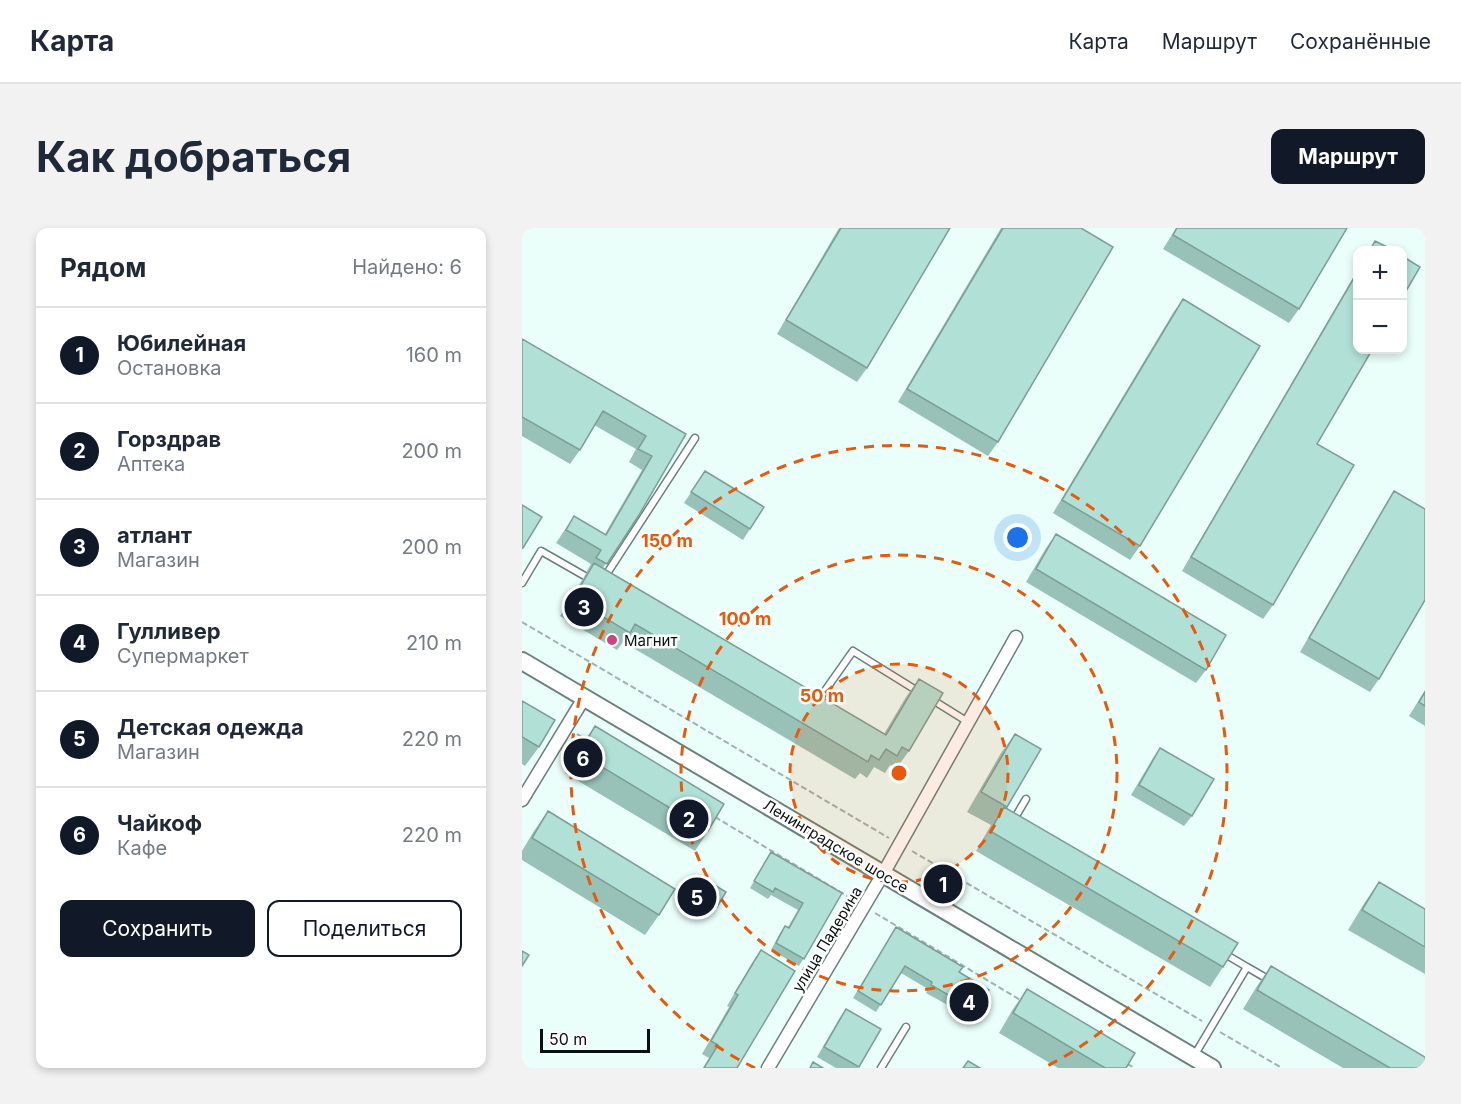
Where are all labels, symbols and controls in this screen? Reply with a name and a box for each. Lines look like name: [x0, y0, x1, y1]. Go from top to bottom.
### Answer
text: Карта: [30, 24, 114, 58]
text: Карта: [1068, 29, 1129, 54]
text: Маршрут: [1162, 29, 1257, 54]
text: Сохранённые: [1290, 29, 1431, 54]
button: Маршрут: [1271, 129, 1425, 184]
text: Как добраться: [36, 131, 351, 182]
map controls: [1353, 246, 1407, 354]
button: +: [1353, 246, 1407, 300]
text: Рядом: [60, 252, 146, 283]
text: Найдено: 6: [352, 255, 462, 279]
button: −: [1353, 300, 1407, 354]
text: Юбилейная: [117, 330, 246, 356]
text: 1: [75, 343, 84, 367]
text: 160 m: [406, 343, 462, 367]
text: Остановка: [117, 356, 221, 380]
text: Горздрав: [117, 426, 221, 452]
text: 2: [73, 439, 86, 463]
text: 200 m: [401, 439, 462, 463]
text: Аптека: [117, 452, 185, 476]
text: атлант: [117, 522, 192, 548]
your location: [1003, 523, 1032, 552]
text: 150 m: [641, 530, 693, 551]
text: 3: [73, 535, 86, 559]
text: 200 m: [401, 535, 462, 559]
text: Магазин: [117, 548, 200, 572]
pin: 3: [564, 584, 604, 629]
text: 100 m: [719, 608, 771, 629]
text: Гулливер: [117, 618, 221, 644]
text: 4: [73, 631, 86, 655]
text: 210 m: [406, 631, 462, 655]
place label: Магнит: [624, 631, 677, 650]
marker: Магнит: [605, 633, 619, 647]
text: Супермаркет: [117, 644, 249, 668]
text: 50 m: [800, 685, 844, 706]
text: Детская одежда: [117, 714, 304, 740]
text: 5: [73, 727, 86, 751]
text: 220 m: [402, 727, 462, 751]
pin: 6: [564, 736, 602, 780]
text: Магазин: [117, 740, 200, 764]
centre of rings: [889, 763, 909, 783]
street label: Ленинградское шоссе: [760, 795, 912, 897]
pin: 2: [670, 796, 708, 842]
text: Чайкоф: [117, 810, 202, 836]
text: 6: [73, 823, 86, 847]
text: 220 m: [402, 823, 462, 847]
text: Кафе: [117, 836, 167, 860]
pin: 1: [924, 862, 962, 906]
pin: 5: [678, 874, 717, 920]
street label: улица Падерина: [788, 883, 866, 995]
button: Сохранить: [60, 900, 255, 957]
button: Поделиться: [267, 900, 462, 957]
pin: 4: [950, 980, 988, 1024]
scale bar: [540, 1026, 650, 1054]
text: 50 m: [549, 1029, 587, 1049]

